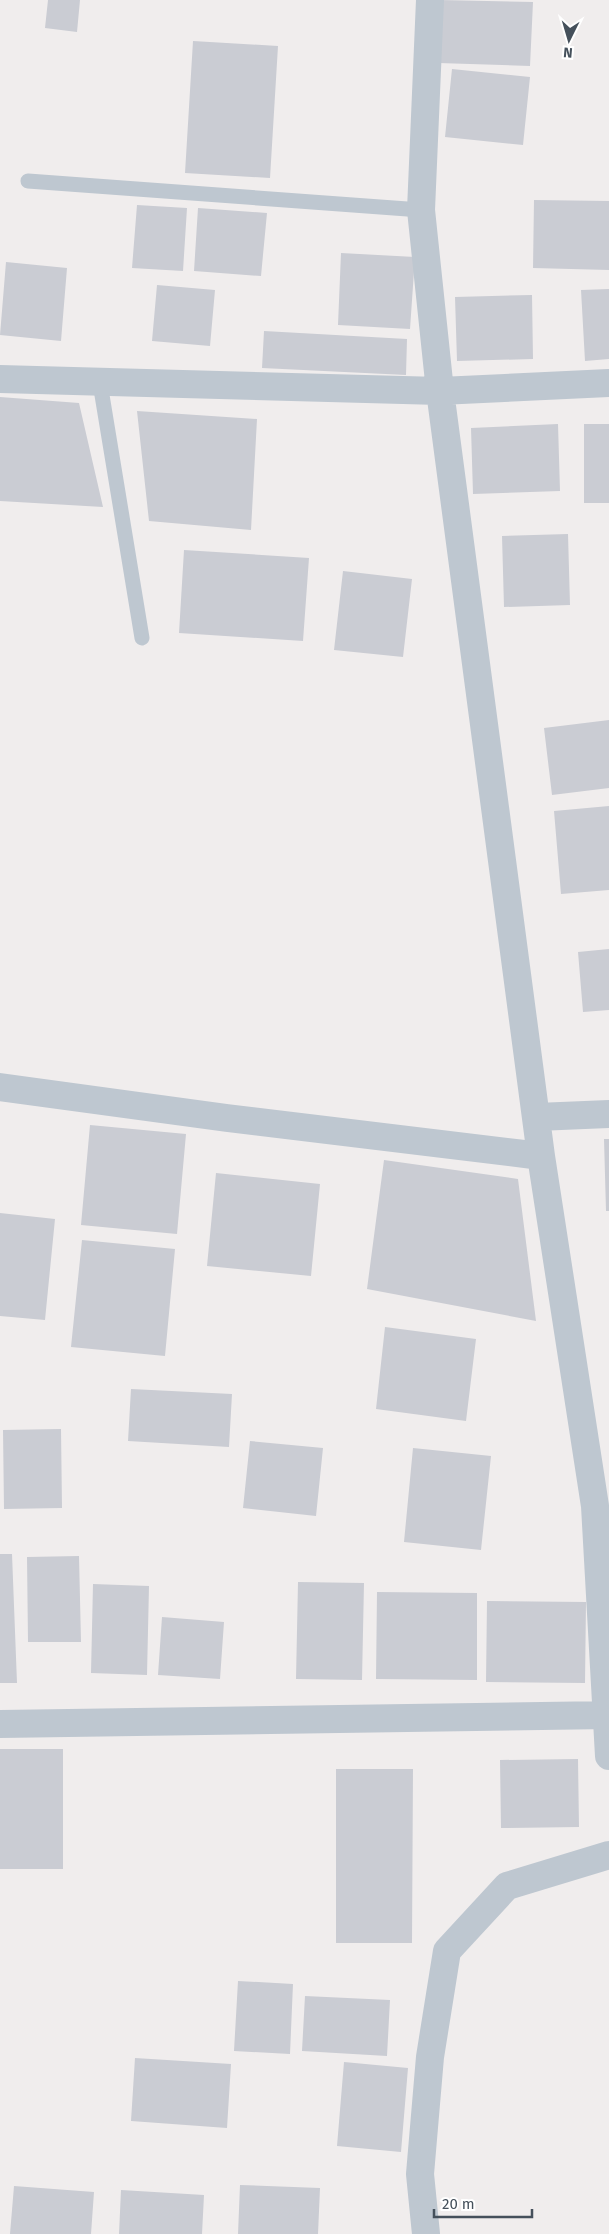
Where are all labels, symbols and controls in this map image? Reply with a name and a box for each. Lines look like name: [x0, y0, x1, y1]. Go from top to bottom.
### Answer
north arrow: [544, 15, 594, 65]
text: N: [563, 44, 573, 61]
scale bar: [434, 2186, 532, 2218]
text: 20 m: [442, 2195, 475, 2213]

